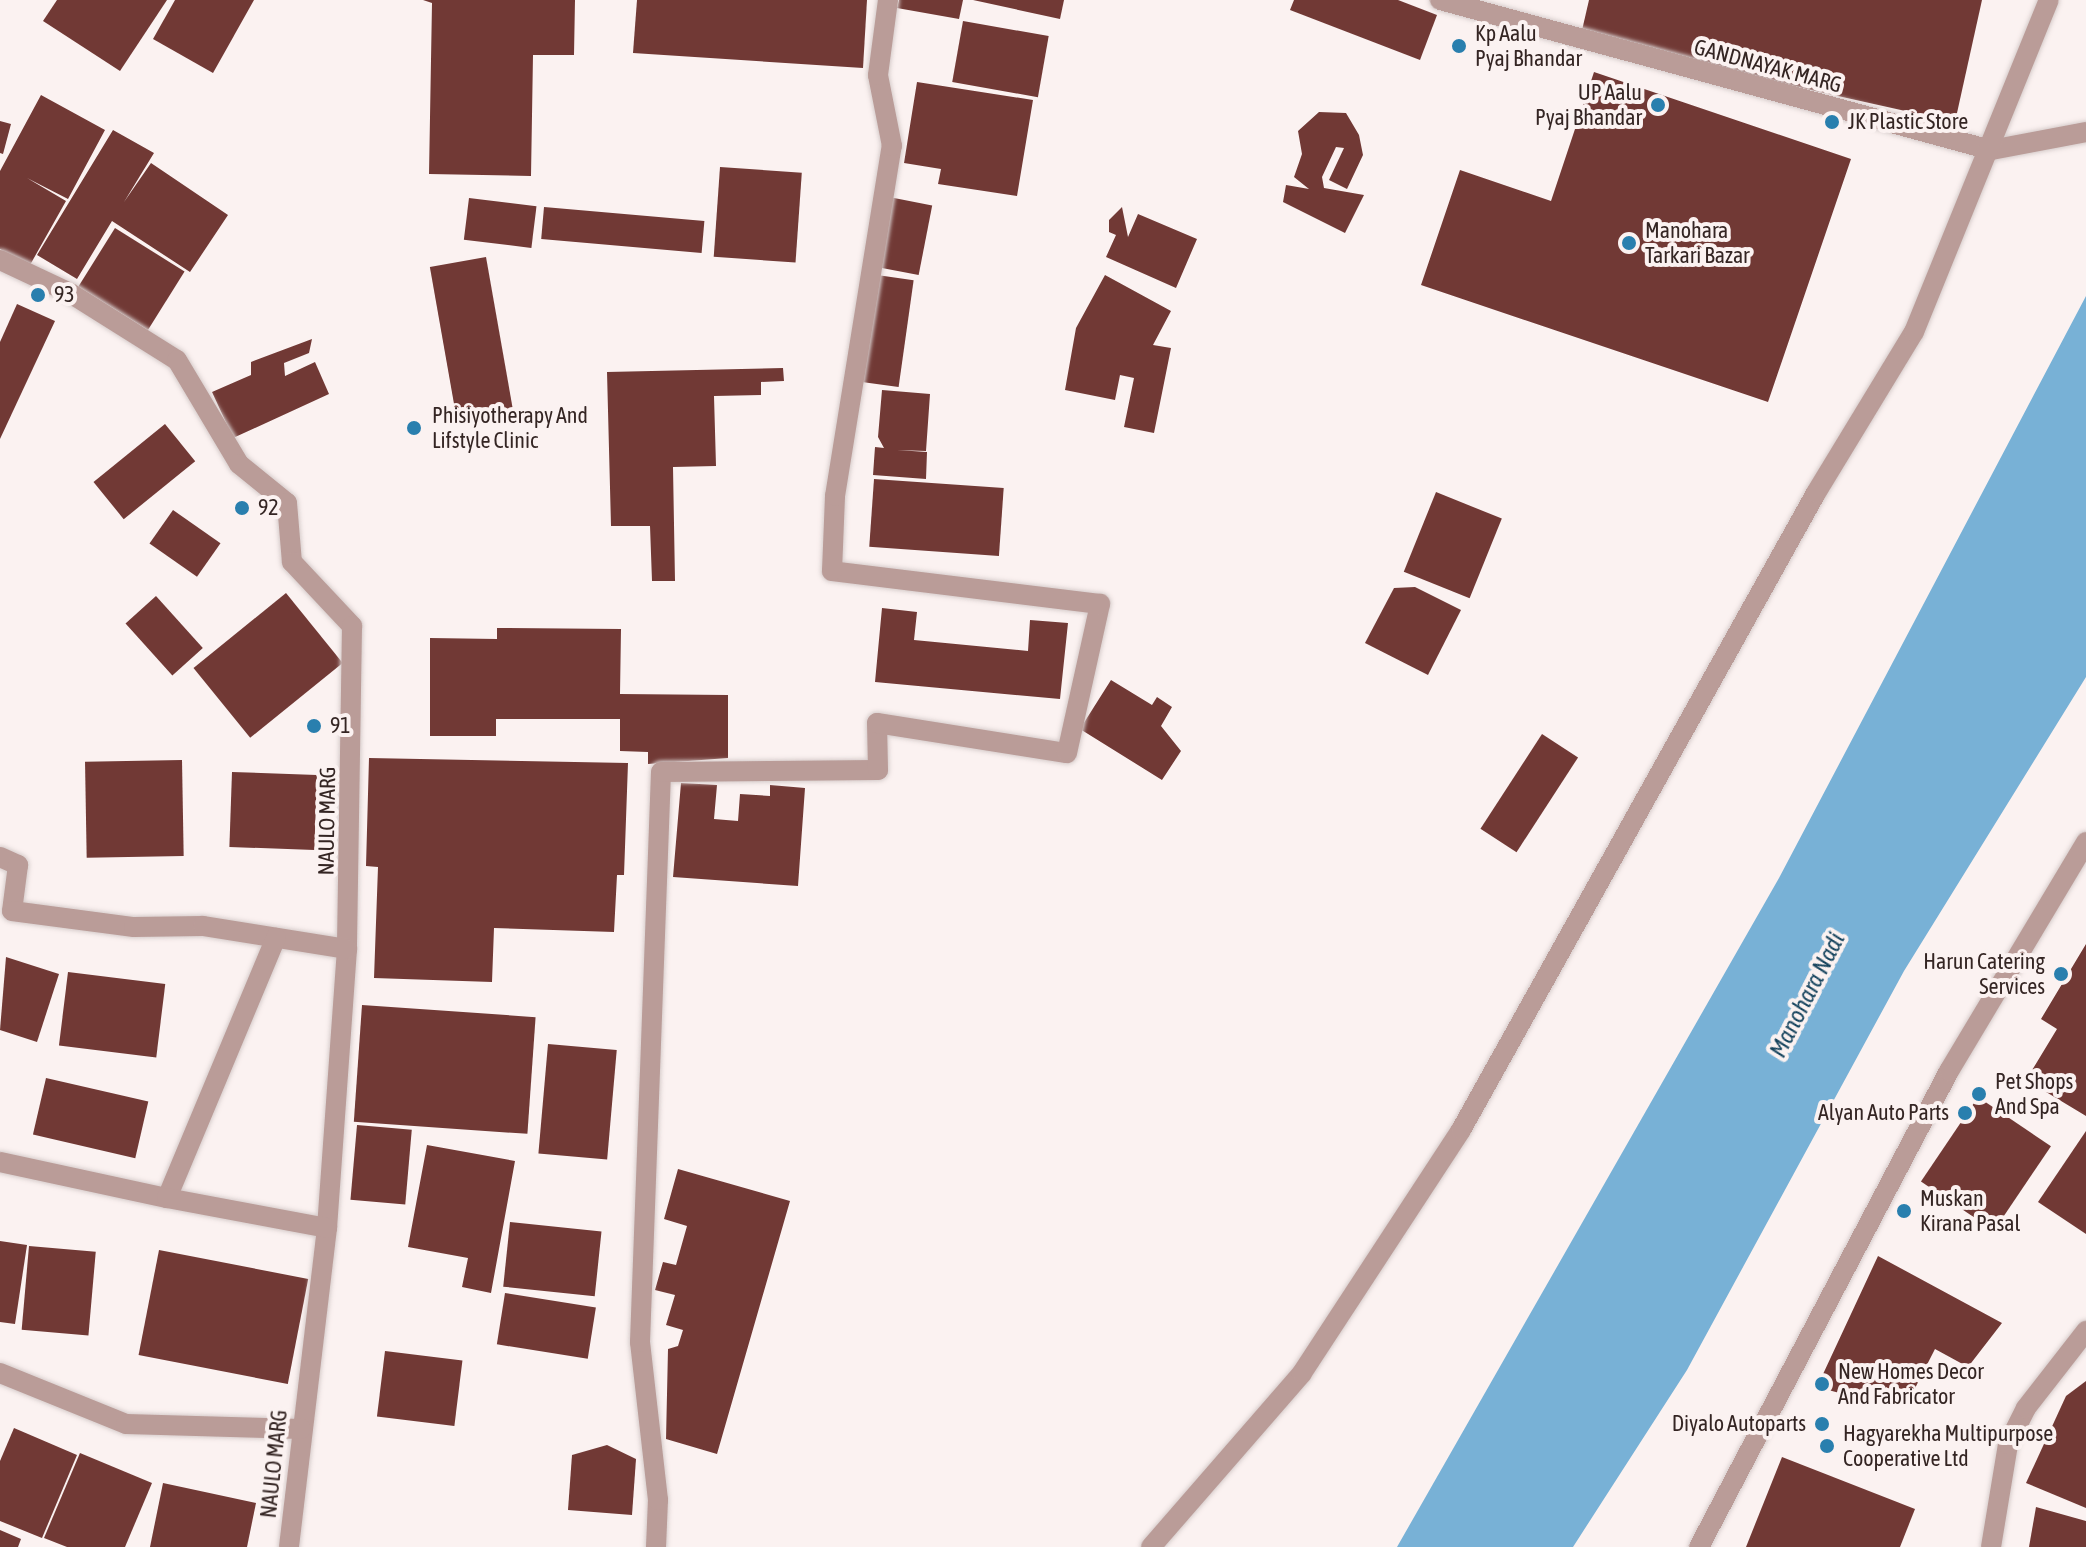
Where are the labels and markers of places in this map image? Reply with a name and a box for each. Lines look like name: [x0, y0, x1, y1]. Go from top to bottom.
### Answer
place label: Kp Aalu Pyaj Bhandar: [1475, 20, 1582, 72]
marker: Kp Aalu Pyaj Bhandar: [1450, 37, 1468, 55]
place label: UP Aalu Pyaj Bhandar: [1535, 79, 1642, 130]
marker: UP Aalu Pyaj Bhandar: [1649, 96, 1667, 114]
place label: JK Plastic Store: [1848, 109, 1968, 135]
marker: JK Plastic Store: [1823, 113, 1841, 131]
place label: Manohara Tarkari Bazar: [1645, 217, 1750, 268]
marker: Manohara Tarkari Bazar: [1620, 234, 1638, 252]
place label: 93: [54, 282, 75, 308]
marker: 93: [29, 286, 47, 304]
place label: Phisiyotherapy And Lifstyle Clinic: [432, 402, 588, 454]
marker: Phisiyotherapy And Lifstyle Clinic: [403, 417, 425, 439]
place label: 92: [258, 495, 279, 521]
marker: 92: [233, 499, 251, 517]
place label: 91: [330, 713, 351, 739]
marker: 91: [305, 717, 323, 735]
place label: Harun Catering Services: [1923, 948, 2045, 1000]
marker: Harun Catering Services: [2052, 965, 2070, 983]
place label: Pet Shops And Spa: [1995, 1068, 2073, 1120]
marker: Pet Shops And Spa: [1970, 1085, 1988, 1103]
place label: Alyan Auto Parts: [1818, 1100, 1949, 1126]
marker: Alyan Auto Parts: [1956, 1104, 1974, 1122]
place label: Muskan Kirana Pasal: [1920, 1185, 2020, 1236]
marker: Muskan Kirana Pasal: [1895, 1202, 1913, 1220]
place label: New Homes Decor And Fabricator: [1838, 1358, 1984, 1410]
marker: New Homes Decor And Fabricator: [1813, 1375, 1831, 1393]
place label: Diyalo Autoparts: [1672, 1411, 1806, 1437]
marker: Diyalo Autoparts: [1813, 1415, 1831, 1433]
place label: Hagyarekha Multipurpose Cooperative Ltd: [1843, 1420, 2053, 1472]
marker: Hagyarekha Multipurpose Cooperative Ltd: [1818, 1437, 1836, 1455]

